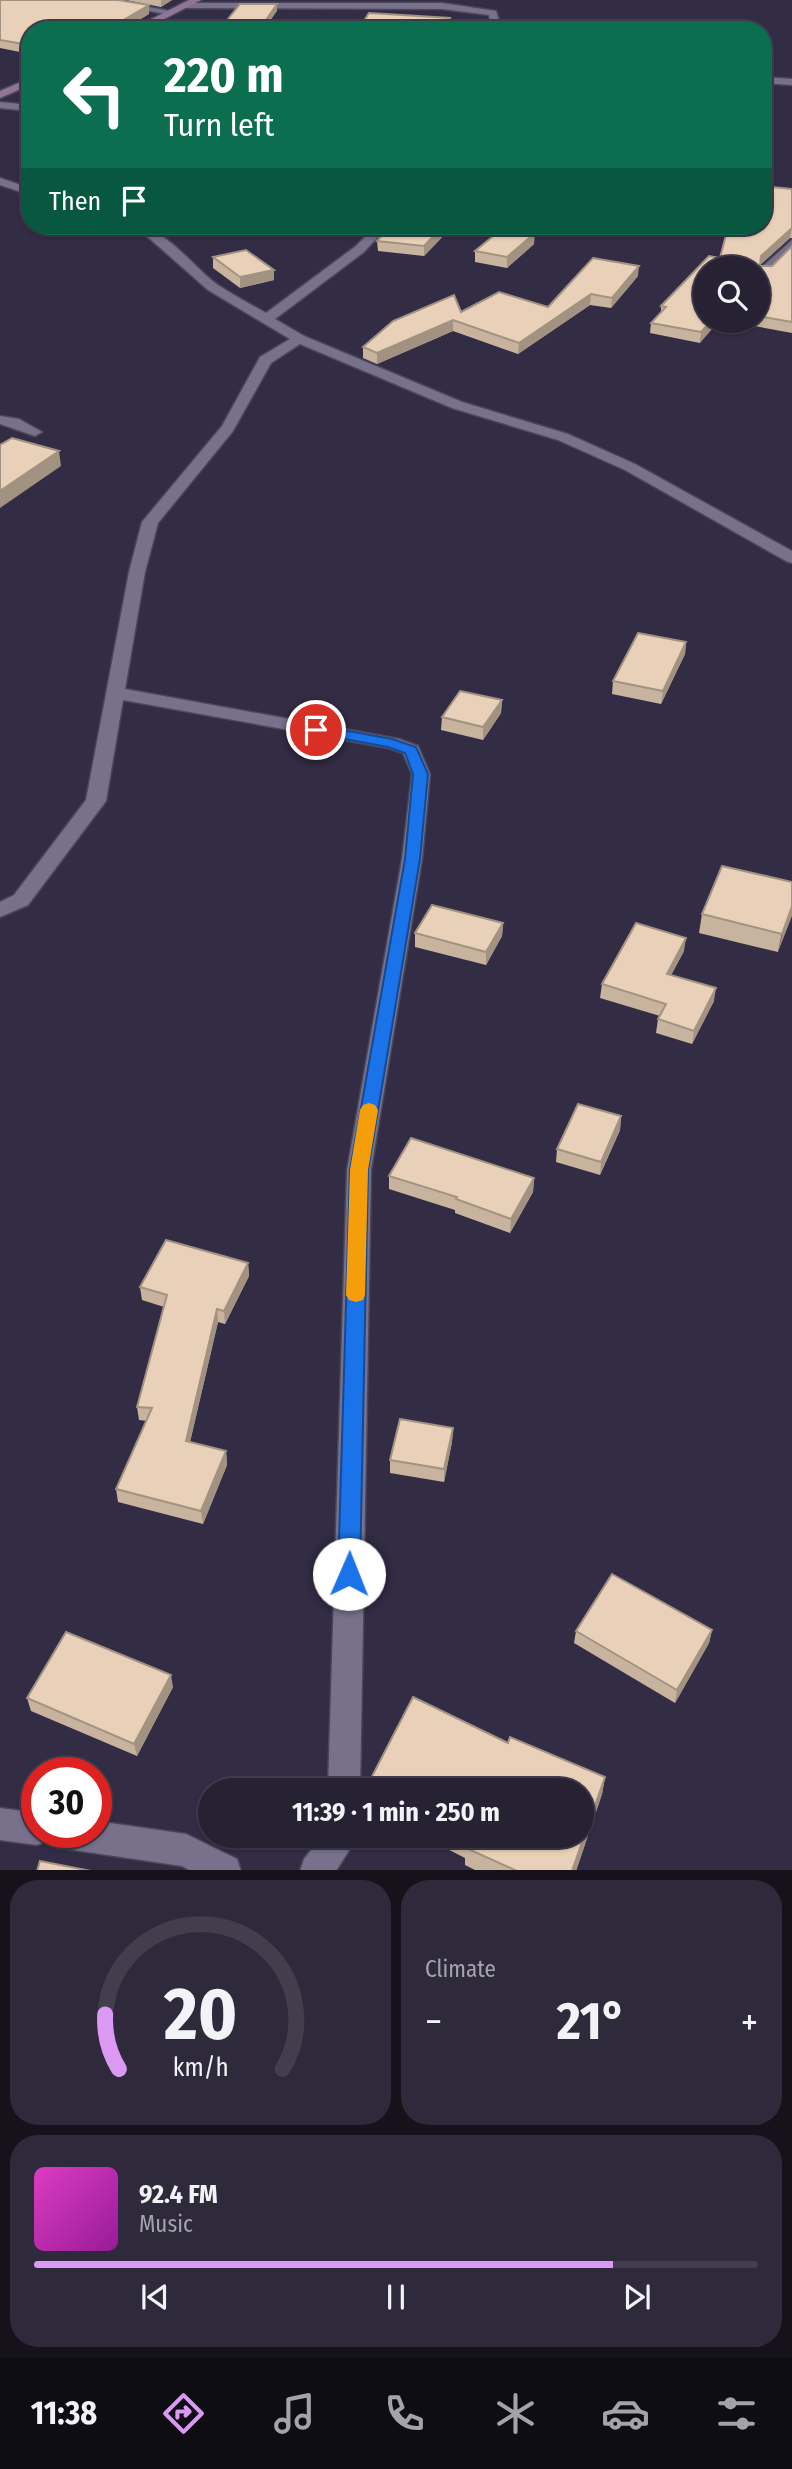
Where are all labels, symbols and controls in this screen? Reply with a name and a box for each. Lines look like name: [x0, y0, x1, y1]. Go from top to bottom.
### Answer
text: 220 m: [164, 46, 284, 105]
icon: left: [49, 49, 140, 140]
text: Turn left: [164, 106, 274, 144]
icon: arrive: [115, 182, 153, 220]
text: Then: [49, 186, 101, 217]
map controls: [693, 256, 770, 333]
button: search: [693, 256, 770, 333]
pin: [286, 700, 346, 760]
icon: arrive: [297, 711, 335, 749]
position arrow: [312, 1537, 386, 1611]
speed limit sign: 30: [21, 1757, 112, 1848]
text: 11:39 · 1 min · 250 m: [292, 1797, 500, 1828]
text: Climate: [425, 1955, 496, 1983]
text: 20: [163, 1971, 237, 2058]
text: 21°: [557, 1990, 626, 2053]
text: −: [425, 1999, 442, 2045]
text: +: [741, 1999, 758, 2045]
text: km/h: [173, 2052, 228, 2082]
text: 92.4 FM: [139, 2179, 218, 2210]
text: Music: [139, 2210, 193, 2238]
icon: previous: [136, 2278, 174, 2316]
icon: pause: [377, 2278, 415, 2316]
icon: next: [618, 2278, 656, 2316]
icon: directions: [159, 2389, 208, 2438]
icon: music: [270, 2389, 319, 2438]
icon: phone: [380, 2389, 429, 2438]
icon: climate: [491, 2389, 540, 2438]
icon: car: [601, 2389, 650, 2438]
icon: filters: [712, 2389, 761, 2438]
text: 11:38: [31, 2394, 97, 2432]

